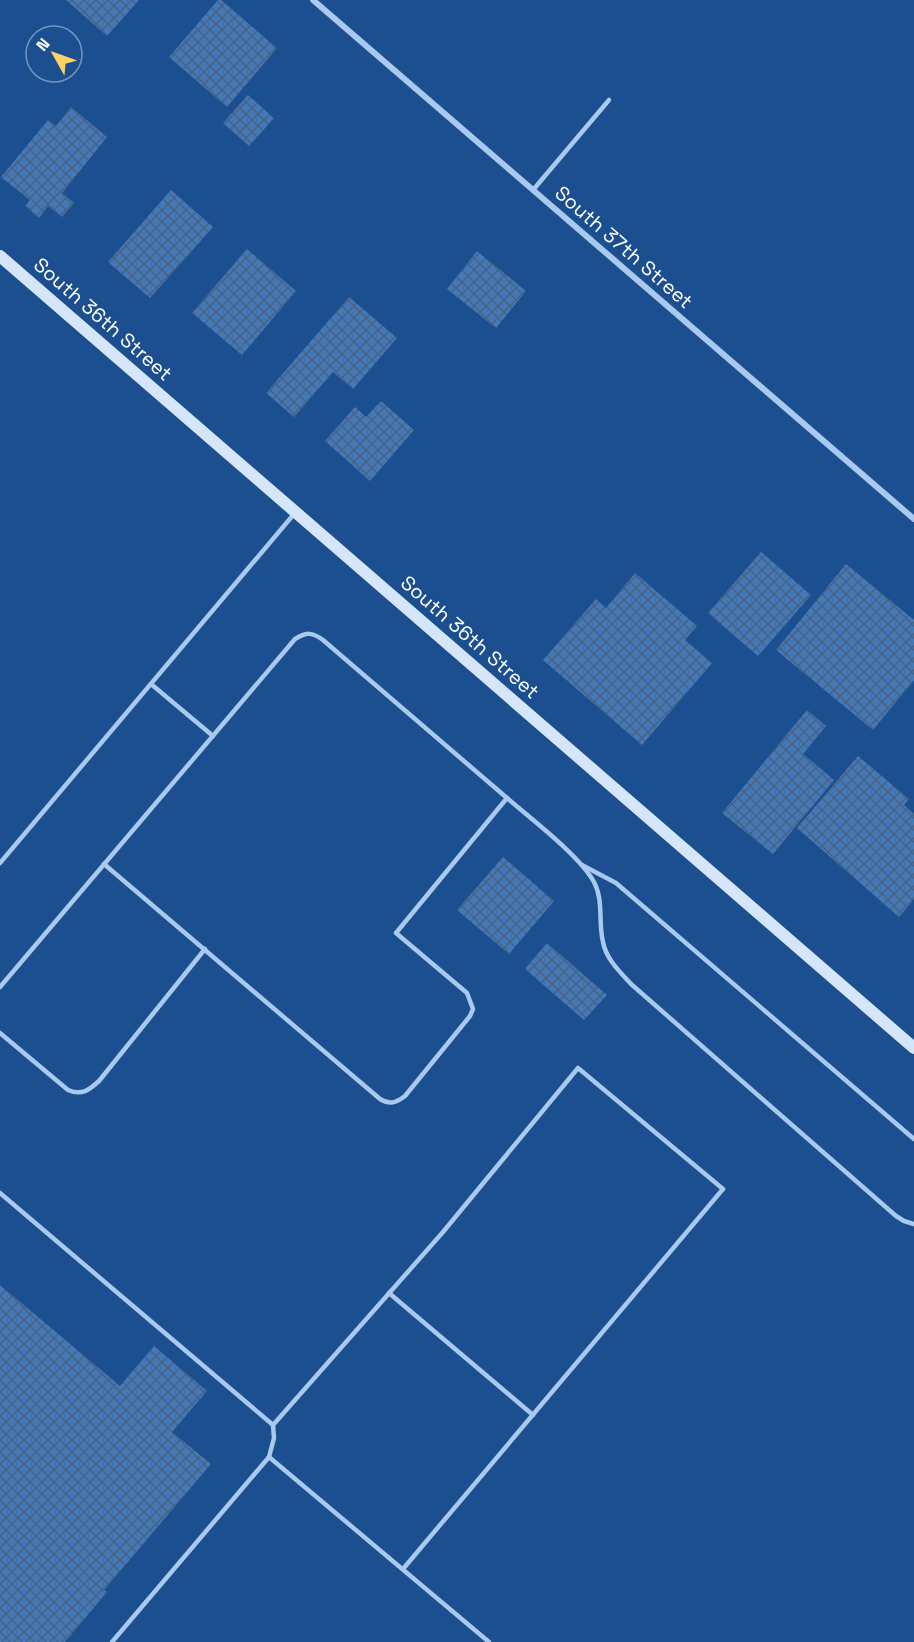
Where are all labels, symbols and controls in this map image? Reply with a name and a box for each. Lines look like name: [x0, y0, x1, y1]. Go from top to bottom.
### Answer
north arrow: [24, 24, 84, 84]
text: N: [31, 34, 54, 56]
street label: South 37th Street: [550, 180, 698, 314]
street label: South 36th Street: [28, 252, 178, 386]
street label: South 36th Street: [395, 570, 545, 704]

